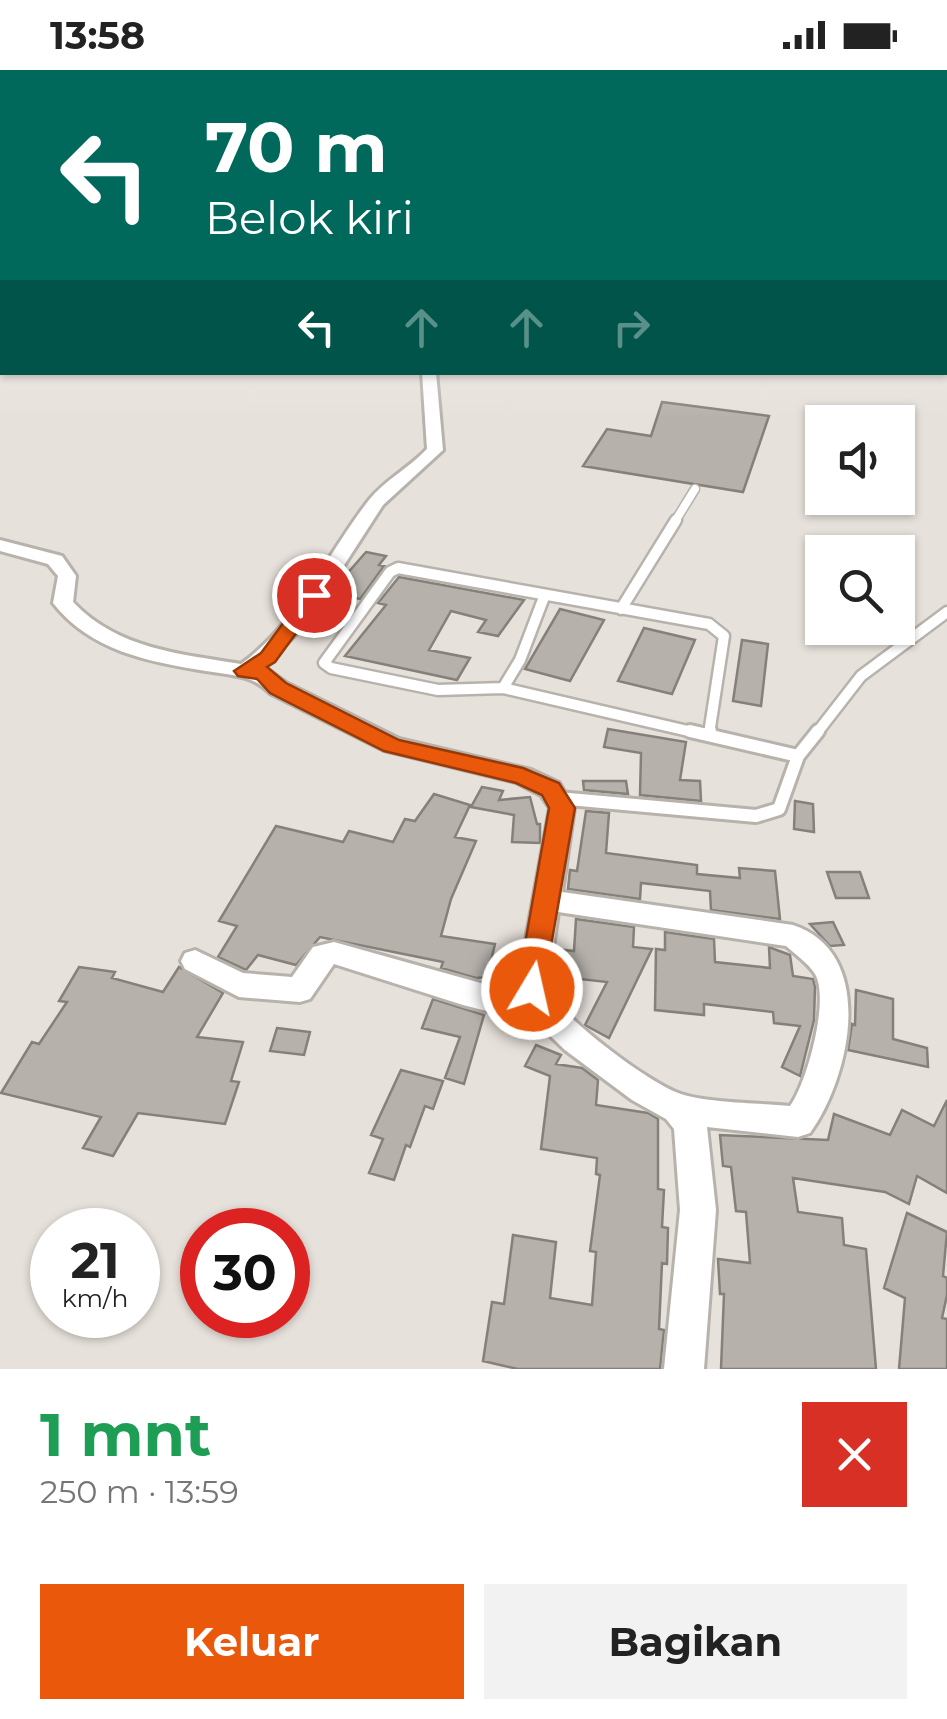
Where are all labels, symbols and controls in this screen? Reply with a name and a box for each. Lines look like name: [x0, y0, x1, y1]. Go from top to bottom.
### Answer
text: 13:58: [50, 12, 145, 59]
text: 70 m: [205, 104, 388, 190]
icon: left: [40, 110, 170, 240]
text: Belok kiri: [205, 190, 414, 245]
icon: left: [289, 300, 344, 355]
icon: ahead: [394, 300, 449, 355]
icon: ahead: [499, 300, 554, 355]
icon: right: [604, 300, 659, 355]
map controls: [805, 405, 915, 645]
button: sound: [805, 405, 915, 515]
button: search: [805, 535, 915, 645]
pin: [272, 553, 357, 638]
icon: arrive: [287, 568, 342, 623]
position arrow: [480, 937, 584, 1041]
speed limit sign: 30: [180, 1208, 310, 1338]
text: 21: [70, 1230, 120, 1291]
text: km/h: [62, 1283, 128, 1313]
text: 1 mnt: [40, 1398, 211, 1471]
button: close: [802, 1402, 907, 1507]
text: 250 m · 13:59: [40, 1472, 239, 1511]
button: Keluar: [40, 1584, 464, 1699]
button: Bagikan: [484, 1584, 907, 1699]

